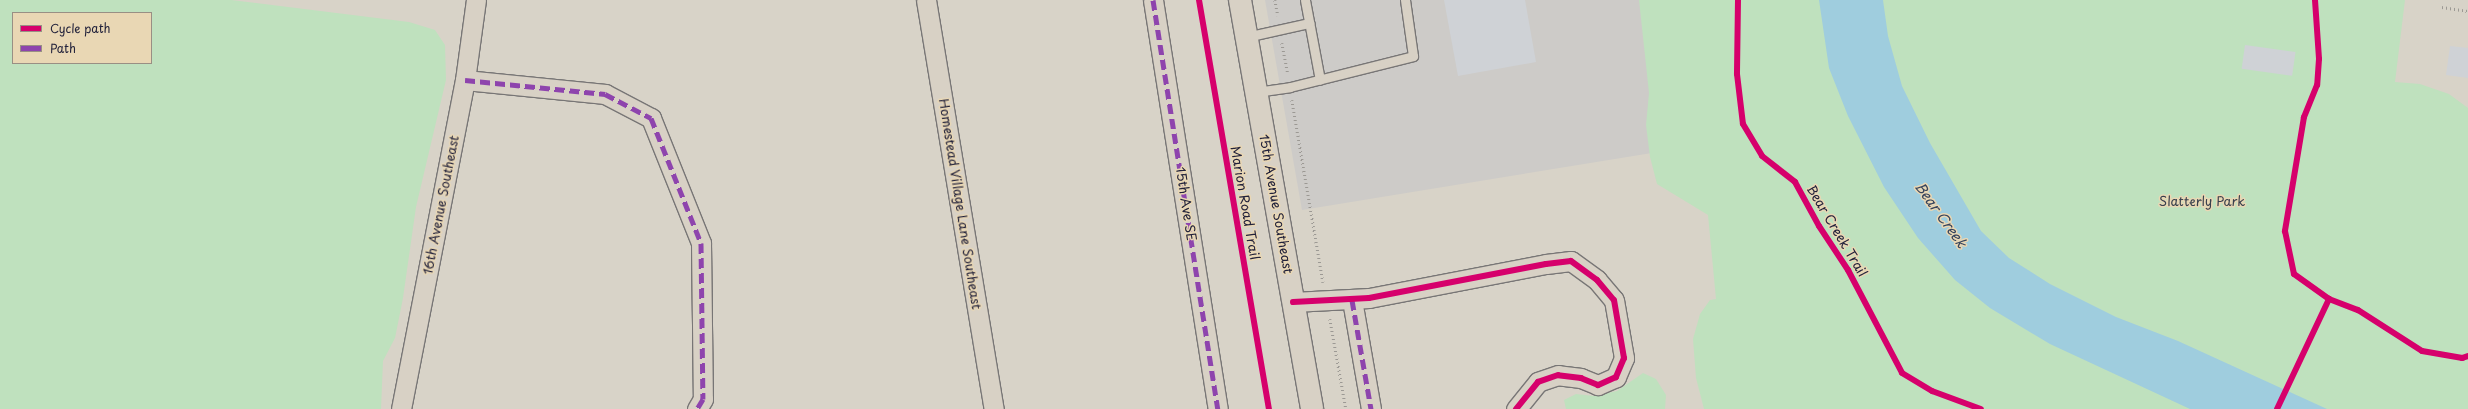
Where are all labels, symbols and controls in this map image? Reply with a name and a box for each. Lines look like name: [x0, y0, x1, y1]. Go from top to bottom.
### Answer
legend: [12, 12, 152, 64]
text: Cycle path: [50, 19, 111, 37]
text: Path: [50, 39, 76, 57]
street label: Homestead Village Lane Southeast: [936, 97, 984, 311]
street label: 15th Avenue Southeast: [1256, 133, 1296, 275]
street label: 16th Avenue Southeast: [420, 134, 462, 276]
street label: Marion Road Trail: [1227, 146, 1263, 260]
street label: 15th Ave SE: [1172, 166, 1200, 242]
water label: Bear Creek: [1911, 179, 1971, 251]
street label: Bear Creek Trail: [1803, 182, 1871, 280]
park label: Slatterly Park: [2158, 193, 2246, 209]

